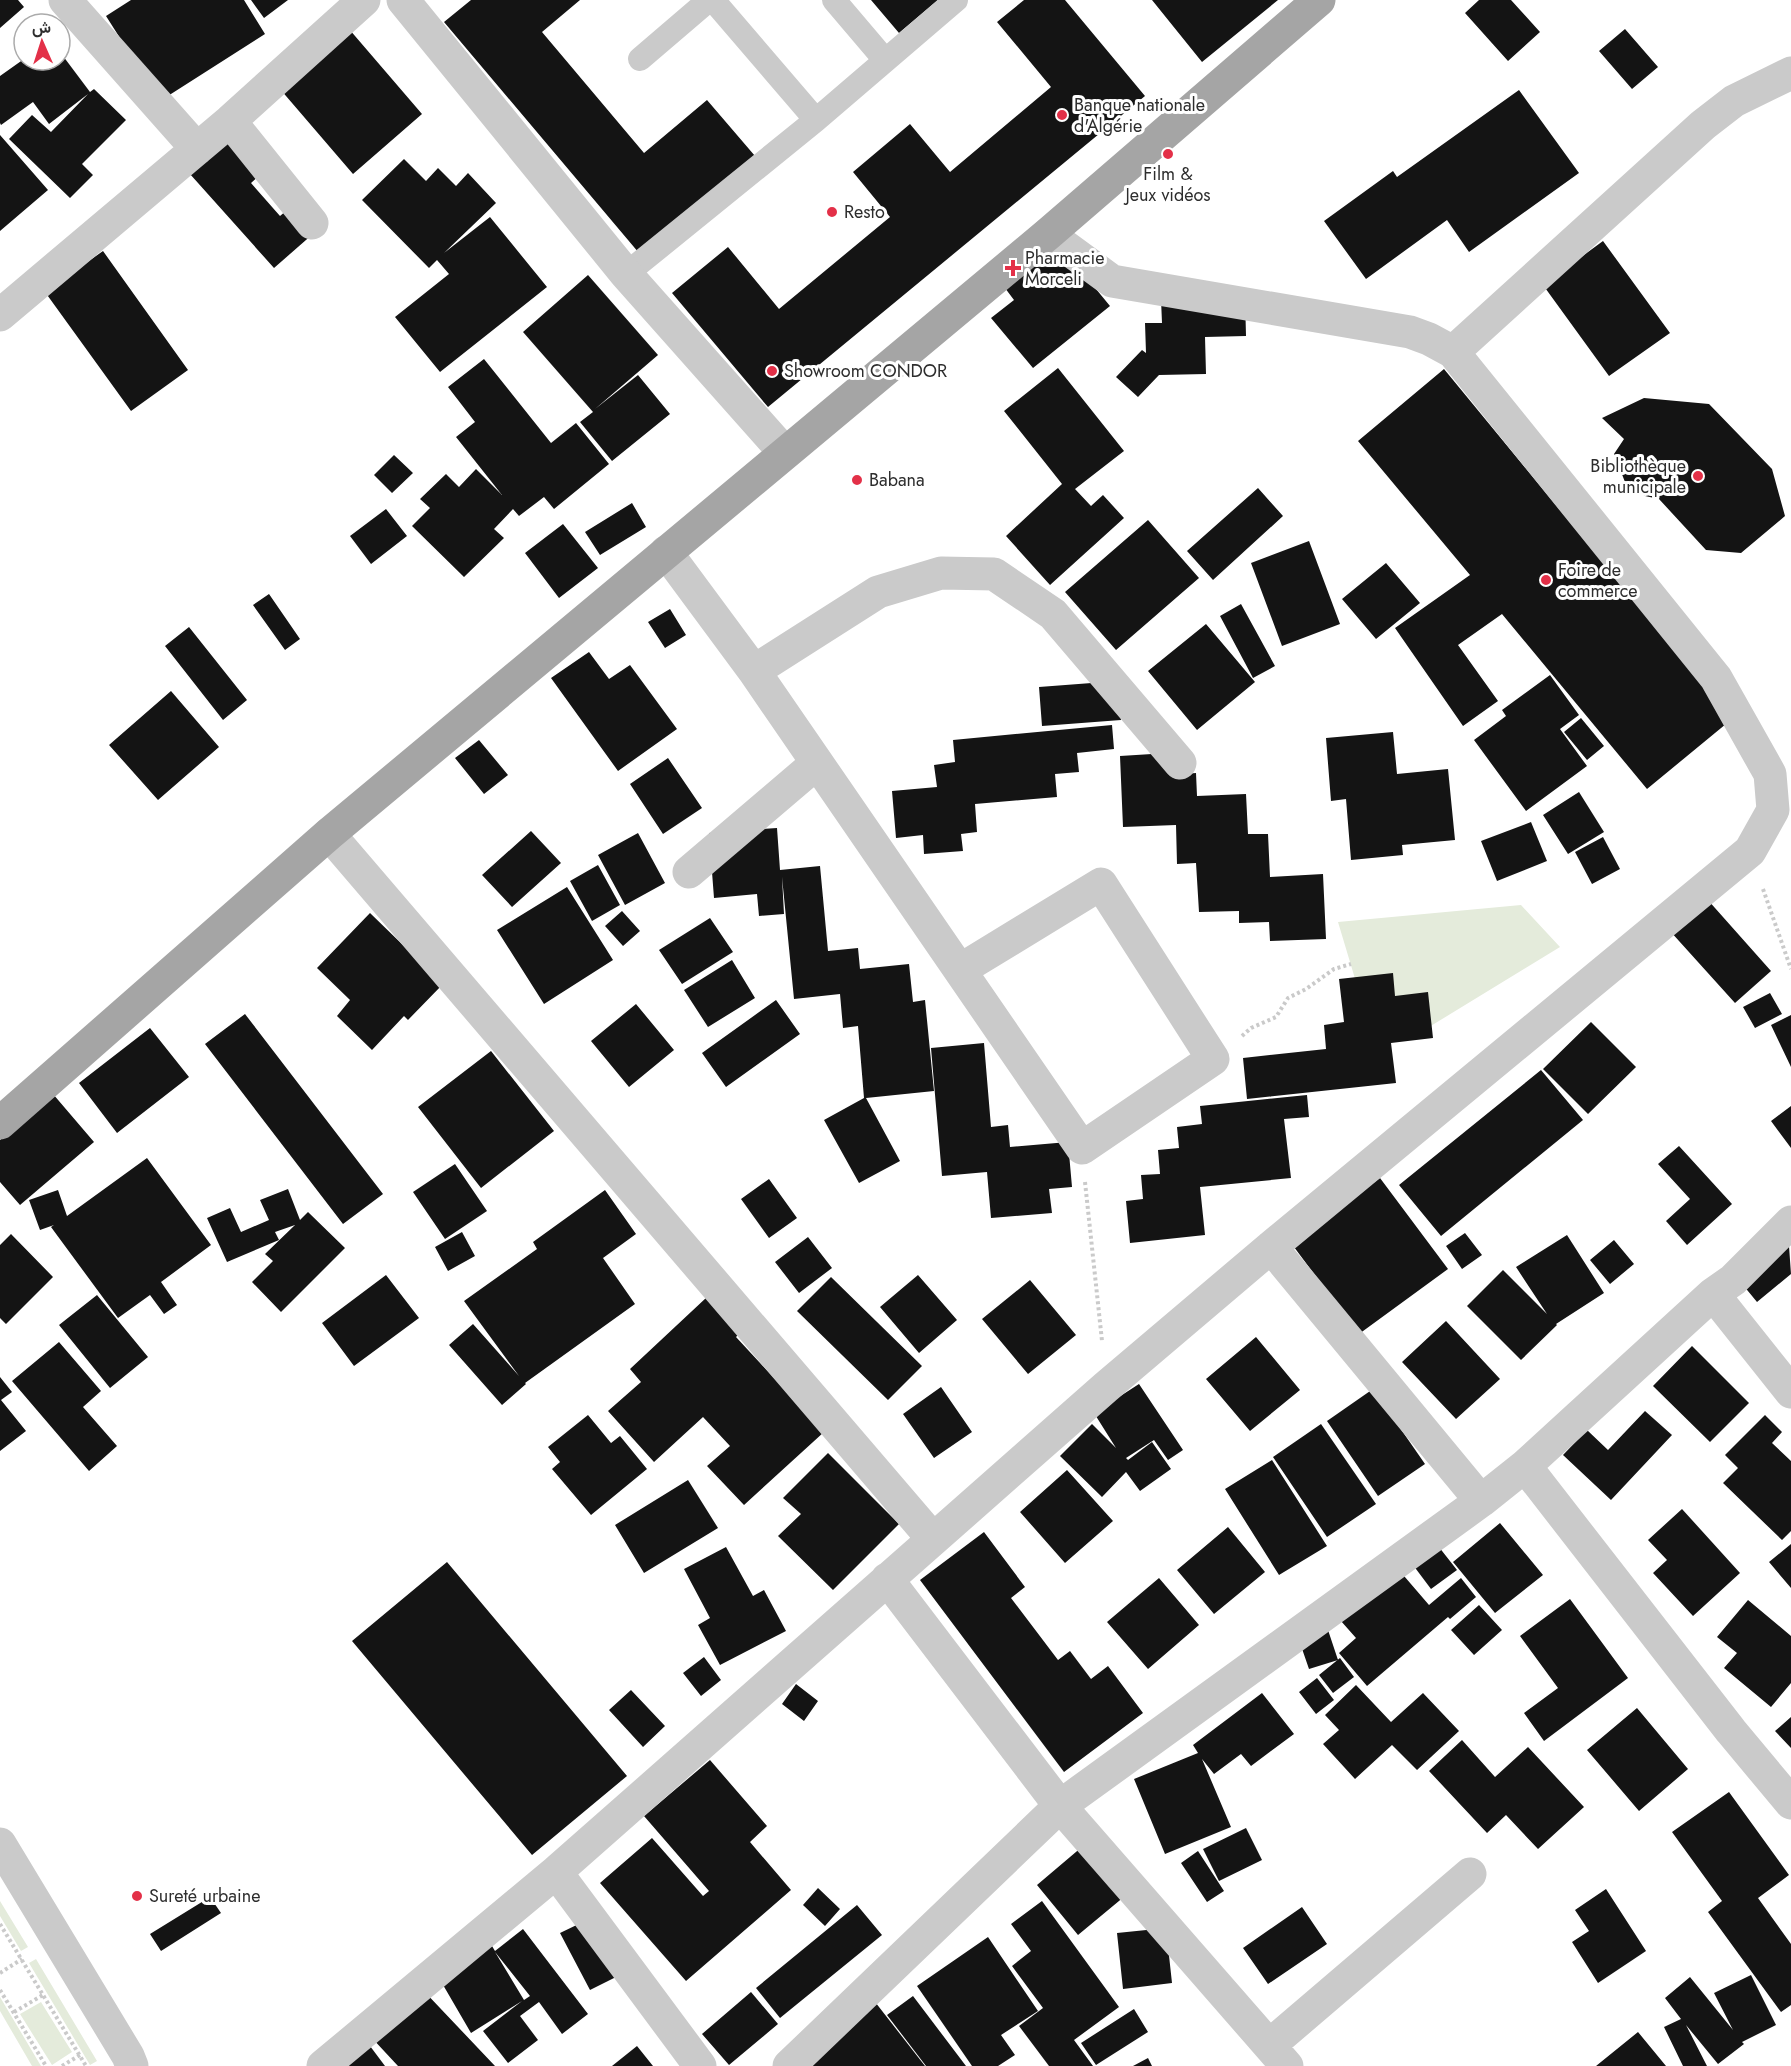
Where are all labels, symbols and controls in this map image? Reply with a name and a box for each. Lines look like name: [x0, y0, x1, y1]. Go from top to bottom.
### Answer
north arrow: [12, 12, 72, 72]
text: ش: [31, 16, 51, 40]
place label: Banque nationale d'Algérie: [1074, 92, 1205, 139]
marker: Banque nationale d'Algérie: [1055, 108, 1069, 122]
marker: Film & Jeux vidéos: [1161, 147, 1175, 161]
place label: Film & Jeux vidéos: [1123, 161, 1211, 208]
place label: Resto: [844, 199, 885, 225]
marker: Resto: [825, 205, 839, 219]
place label: Pharmacie Morceli: [1025, 245, 1104, 292]
marker: Pharmacie Morceli: [1006, 261, 1020, 275]
place label: Showroom CONDOR: [784, 358, 947, 384]
marker: Showroom CONDOR: [765, 364, 779, 378]
place label: Bibliothèque municipale: [1590, 453, 1686, 500]
place label: Babana: [869, 467, 925, 493]
marker: Bibliothèque municipale: [1691, 469, 1705, 483]
marker: Babana: [850, 473, 864, 487]
place label: Foire de commerce: [1558, 557, 1638, 604]
marker: Foire de commerce: [1539, 573, 1553, 587]
place label: Sureté urbaine: [149, 1883, 260, 1909]
marker: Sureté urbaine: [130, 1889, 144, 1903]

